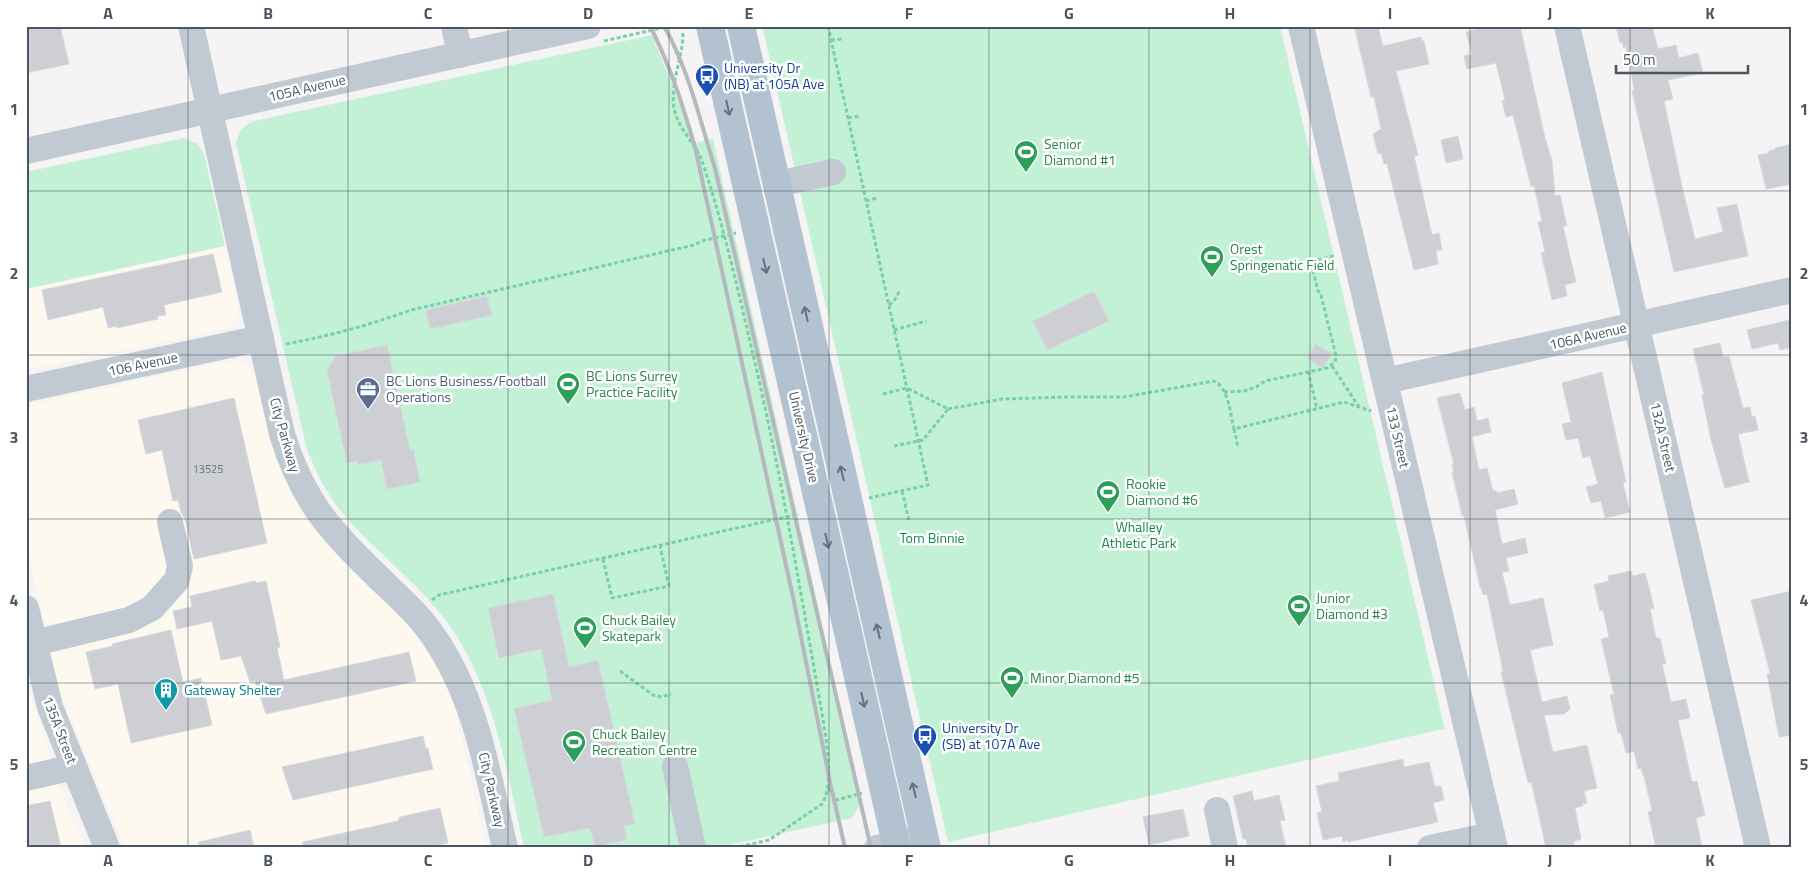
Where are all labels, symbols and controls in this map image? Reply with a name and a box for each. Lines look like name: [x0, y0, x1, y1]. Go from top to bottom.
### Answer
text: A: [103, 1, 113, 25]
text: B: [263, 1, 273, 25]
text: C: [424, 1, 433, 25]
text: D: [583, 1, 593, 25]
text: E: [745, 1, 754, 25]
text: F: [905, 1, 914, 25]
text: G: [1064, 1, 1074, 25]
text: H: [1225, 1, 1235, 25]
text: I: [1388, 1, 1392, 25]
text: J: [1548, 1, 1552, 25]
text: K: [1705, 1, 1715, 25]
scale bar: [1616, 42, 1748, 74]
text: 50 m: [1623, 48, 1656, 71]
place label: University Dr (NB) at 105A Ave: [724, 57, 824, 94]
bus stop icon: University Dr (NB) at 105A Ave: [694, 63, 720, 97]
street label: 105A Avenue: [266, 68, 348, 107]
text: 1: [10, 97, 18, 121]
text: 1: [1800, 97, 1808, 121]
one-way arrow: [724, 99, 733, 115]
place label: Senior Diamond #1: [1044, 133, 1116, 170]
sports icon: Senior Diamond #1: [1013, 139, 1039, 173]
place label: Orest Springenatic Field: [1230, 238, 1335, 275]
sports icon: Orest Springenatic Field: [1199, 244, 1225, 278]
one-way arrow: [761, 258, 770, 274]
text: 2: [10, 261, 18, 285]
text: 2: [1800, 261, 1808, 285]
one-way arrow: [801, 307, 811, 323]
street label: 106A Avenue: [1547, 316, 1629, 355]
street label: 106 Avenue: [106, 346, 180, 381]
place label: BC Lions Surrey Practice Facility: [586, 365, 678, 402]
place label: BC Lions Business/Football Operations: [386, 370, 546, 407]
sports icon: BC Lions Surrey Practice Facility: [555, 371, 581, 405]
office icon: BC Lions Business/Football Operations: [355, 376, 381, 410]
street label: University Drive: [784, 389, 825, 485]
street label: City Parkway: [265, 395, 306, 475]
street label: 132A Street: [1645, 400, 1682, 474]
street label: 133 Street: [1381, 404, 1416, 470]
text: 3: [10, 425, 18, 449]
text: 3: [1800, 425, 1808, 449]
house number: 13525: [193, 461, 223, 477]
one-way arrow: [837, 465, 846, 481]
place label: Rookie Diamond #6: [1126, 473, 1198, 510]
sports icon: Rookie Diamond #6: [1095, 479, 1121, 513]
park label: Whalley Athletic Park: [1102, 516, 1177, 553]
park label: Tom Binnie: [899, 527, 965, 548]
one-way arrow: [823, 533, 832, 549]
place label: Junior Diamond #3: [1316, 587, 1388, 624]
text: 4: [10, 588, 19, 612]
text: 4: [1800, 588, 1809, 612]
sports icon: Junior Diamond #3: [1286, 593, 1312, 627]
place label: Chuck Bailey Skatepark: [602, 609, 676, 646]
sports icon: Chuck Bailey Skatepark: [572, 615, 598, 649]
one-way arrow: [873, 624, 882, 640]
sports icon: Minor Diamond #5: [999, 665, 1025, 699]
place label: Minor Diamond #5: [1030, 667, 1140, 688]
building icon: Gateway Shelter: [153, 677, 179, 711]
place label: Gateway Shelter: [184, 679, 281, 700]
one-way arrow: [859, 691, 869, 707]
street label: 135A Street: [38, 693, 83, 767]
place label: University Dr (SB) at 107A Ave: [942, 717, 1040, 754]
place label: Chuck Bailey Recreation Centre: [592, 723, 697, 760]
bus stop icon: University Dr (SB) at 107A Ave: [912, 723, 938, 757]
sports icon: Chuck Bailey Recreation Centre: [561, 729, 587, 763]
street label: City Parkway: [474, 750, 511, 830]
text: 5: [10, 752, 19, 776]
text: 5: [1800, 752, 1809, 776]
one-way arrow: [909, 782, 918, 798]
text: A: [103, 848, 113, 872]
text: B: [263, 848, 273, 872]
text: C: [424, 848, 433, 872]
text: D: [583, 848, 593, 872]
text: E: [745, 848, 754, 872]
text: F: [905, 848, 914, 872]
text: G: [1064, 848, 1074, 872]
text: H: [1225, 848, 1235, 872]
text: I: [1388, 848, 1392, 872]
text: J: [1548, 848, 1552, 872]
text: K: [1705, 848, 1715, 872]

